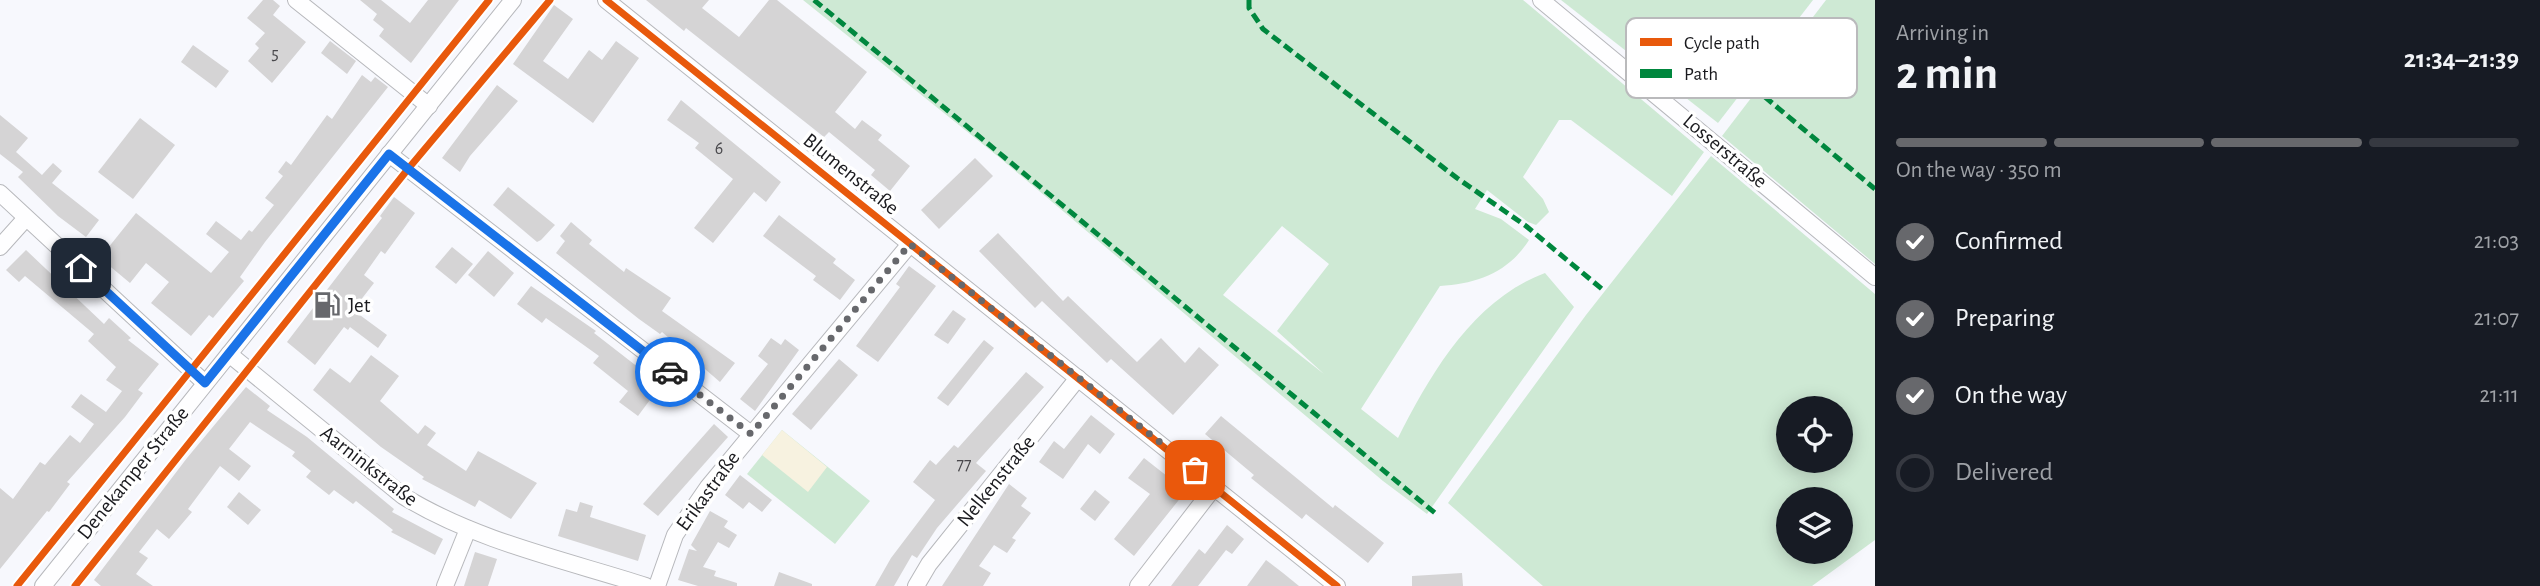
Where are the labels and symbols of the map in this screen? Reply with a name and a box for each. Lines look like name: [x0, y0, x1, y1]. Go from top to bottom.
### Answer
legend: [1626, 18, 1857, 98]
text: Cycle path: [1684, 34, 1760, 53]
house number: 5: [271, 45, 279, 63]
text: Path: [1684, 65, 1718, 84]
street label: Losserstraße: [1679, 110, 1771, 192]
street label: Blumenstraße: [799, 129, 903, 219]
house number: 6: [715, 140, 723, 158]
pin: [51, 238, 111, 298]
fuel station icon: Jet: [312, 290, 342, 320]
place label: Jet: [348, 295, 371, 316]
courier: [635, 337, 705, 407]
street label: Denekamper Straße: [73, 403, 193, 543]
street label: Aarninkstraße: [317, 422, 421, 510]
street label: Nelkenstraße: [953, 431, 1039, 531]
pin: [1165, 440, 1225, 500]
street label: Erikastraße: [672, 447, 744, 535]
house number: 77: [956, 456, 972, 474]

